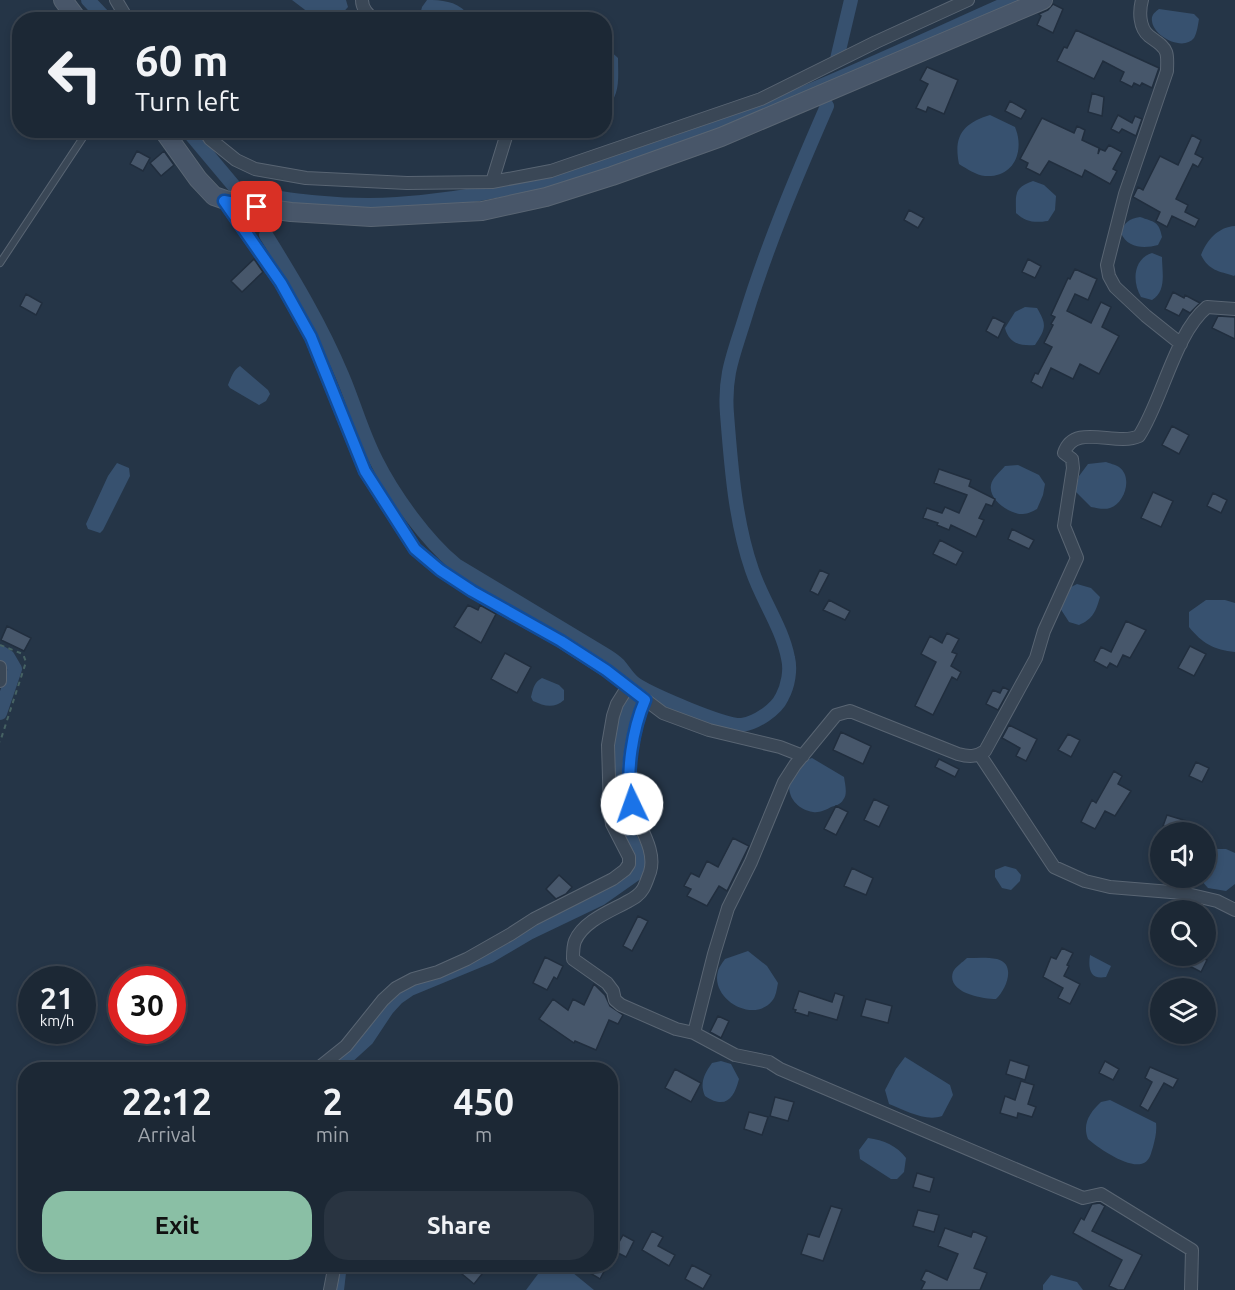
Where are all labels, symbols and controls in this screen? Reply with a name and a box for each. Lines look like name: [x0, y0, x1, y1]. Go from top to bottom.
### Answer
icon: left: [36, 36, 114, 114]
text: 60 m: [135, 37, 229, 84]
text: Turn left: [135, 86, 239, 116]
pin: [231, 181, 282, 232]
icon: arrive: [240, 190, 273, 223]
position arrow: [600, 772, 664, 836]
map controls: [1150, 822, 1216, 1044]
button: sound: [1150, 822, 1216, 888]
button: search: [1150, 900, 1216, 966]
speed limit sign: 30: [108, 966, 186, 1044]
button: layers: [1150, 978, 1216, 1044]
text: 21: [40, 981, 74, 1015]
text: km/h: [40, 1012, 74, 1029]
text: 22:12: [122, 1081, 212, 1122]
text: 2: [322, 1081, 343, 1122]
text: 450: [453, 1081, 514, 1122]
text: Arrival: [138, 1123, 196, 1146]
text: min: [316, 1123, 349, 1146]
text: m: [475, 1123, 492, 1146]
button: Exit: [42, 1191, 312, 1260]
button: Share: [324, 1191, 594, 1260]

